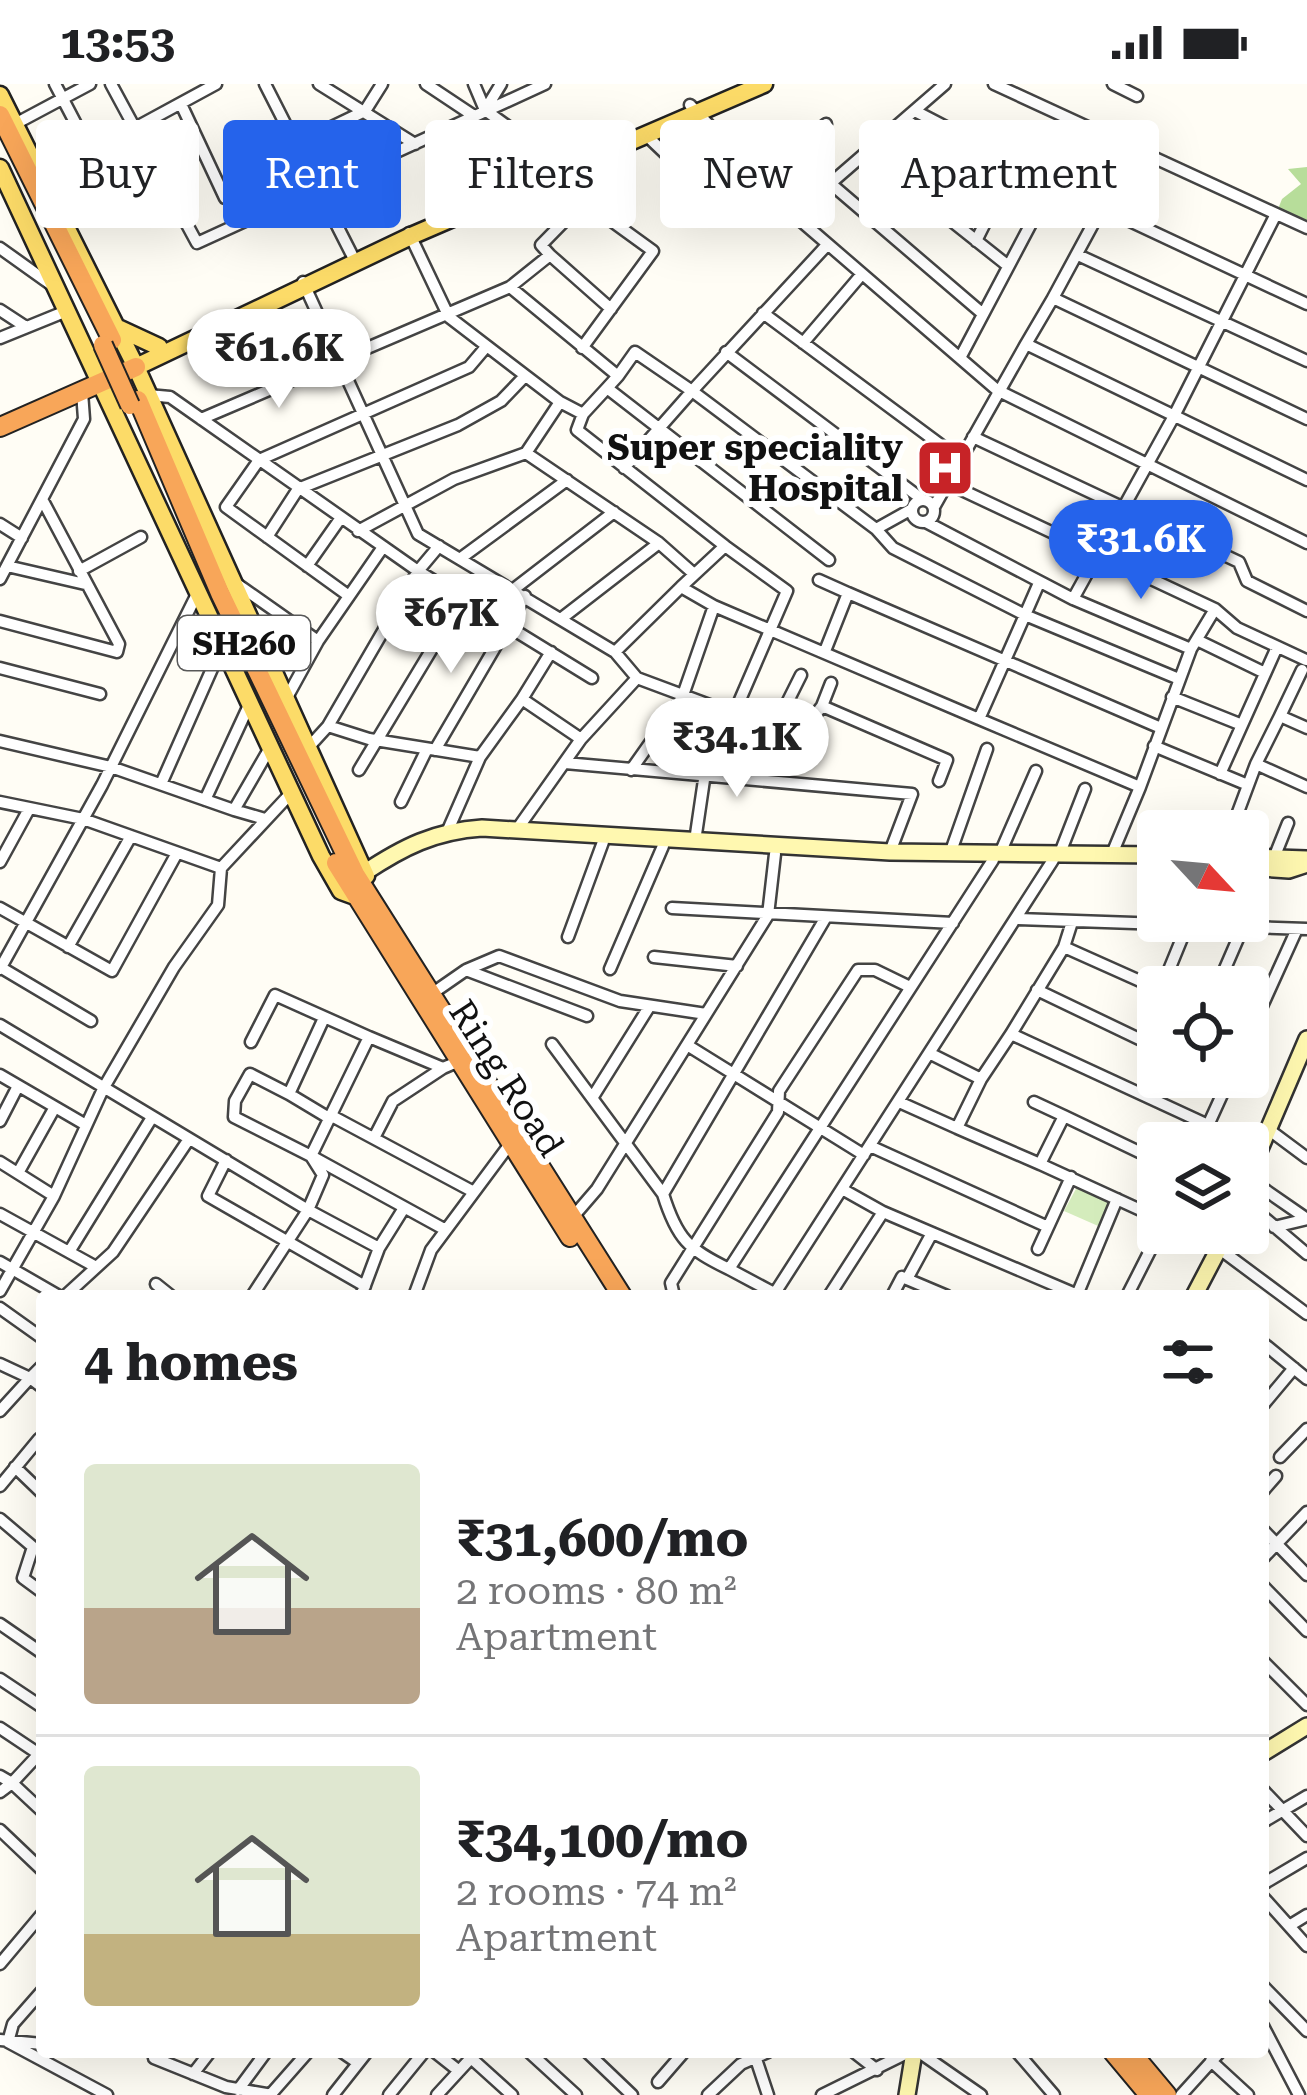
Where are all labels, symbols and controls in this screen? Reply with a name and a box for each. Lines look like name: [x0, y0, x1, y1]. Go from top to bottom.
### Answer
text: 13:53: [60, 16, 175, 69]
chip: Buy: [36, 120, 199, 228]
chip: Rent: [223, 120, 401, 228]
chip: Filters: [425, 120, 636, 228]
chip: New: [660, 120, 835, 228]
chip: Apartment: [859, 120, 1159, 228]
pin: ₹61.6K: [181, 309, 377, 411]
text: ₹61.6K: [214, 325, 344, 371]
place label: Super speciality Hospital: [607, 427, 903, 510]
hospital icon: Super speciality Hospital: [914, 437, 976, 499]
pin: ₹31.6K: [1043, 500, 1239, 602]
text: ₹31.6K: [1076, 516, 1206, 562]
pin: ₹67K: [380, 574, 522, 676]
text: ₹67K: [403, 590, 499, 636]
road number: SH260: [178, 616, 310, 670]
pin: ₹34.1K: [639, 698, 835, 800]
text: ₹34.1K: [672, 714, 802, 760]
north arrow: [1137, 810, 1269, 942]
map controls: [1137, 810, 1269, 1254]
button: locate: [1137, 966, 1269, 1098]
street label: Ring Road: [440, 993, 572, 1165]
button: layers: [1137, 1122, 1269, 1254]
icon: filters: [1155, 1329, 1221, 1395]
text: 4 homes: [84, 1333, 298, 1392]
text: ₹31,600/mo: [456, 1509, 748, 1568]
icon: home: [180, 1512, 324, 1656]
text: 2 rooms · 80 m²: [456, 1568, 737, 1614]
text: Apartment: [456, 1614, 657, 1660]
text: ₹34,100/mo: [456, 1810, 748, 1869]
icon: home: [180, 1814, 324, 1958]
text: 2 rooms · 74 m²: [456, 1869, 737, 1915]
text: Apartment: [456, 1915, 657, 1961]

